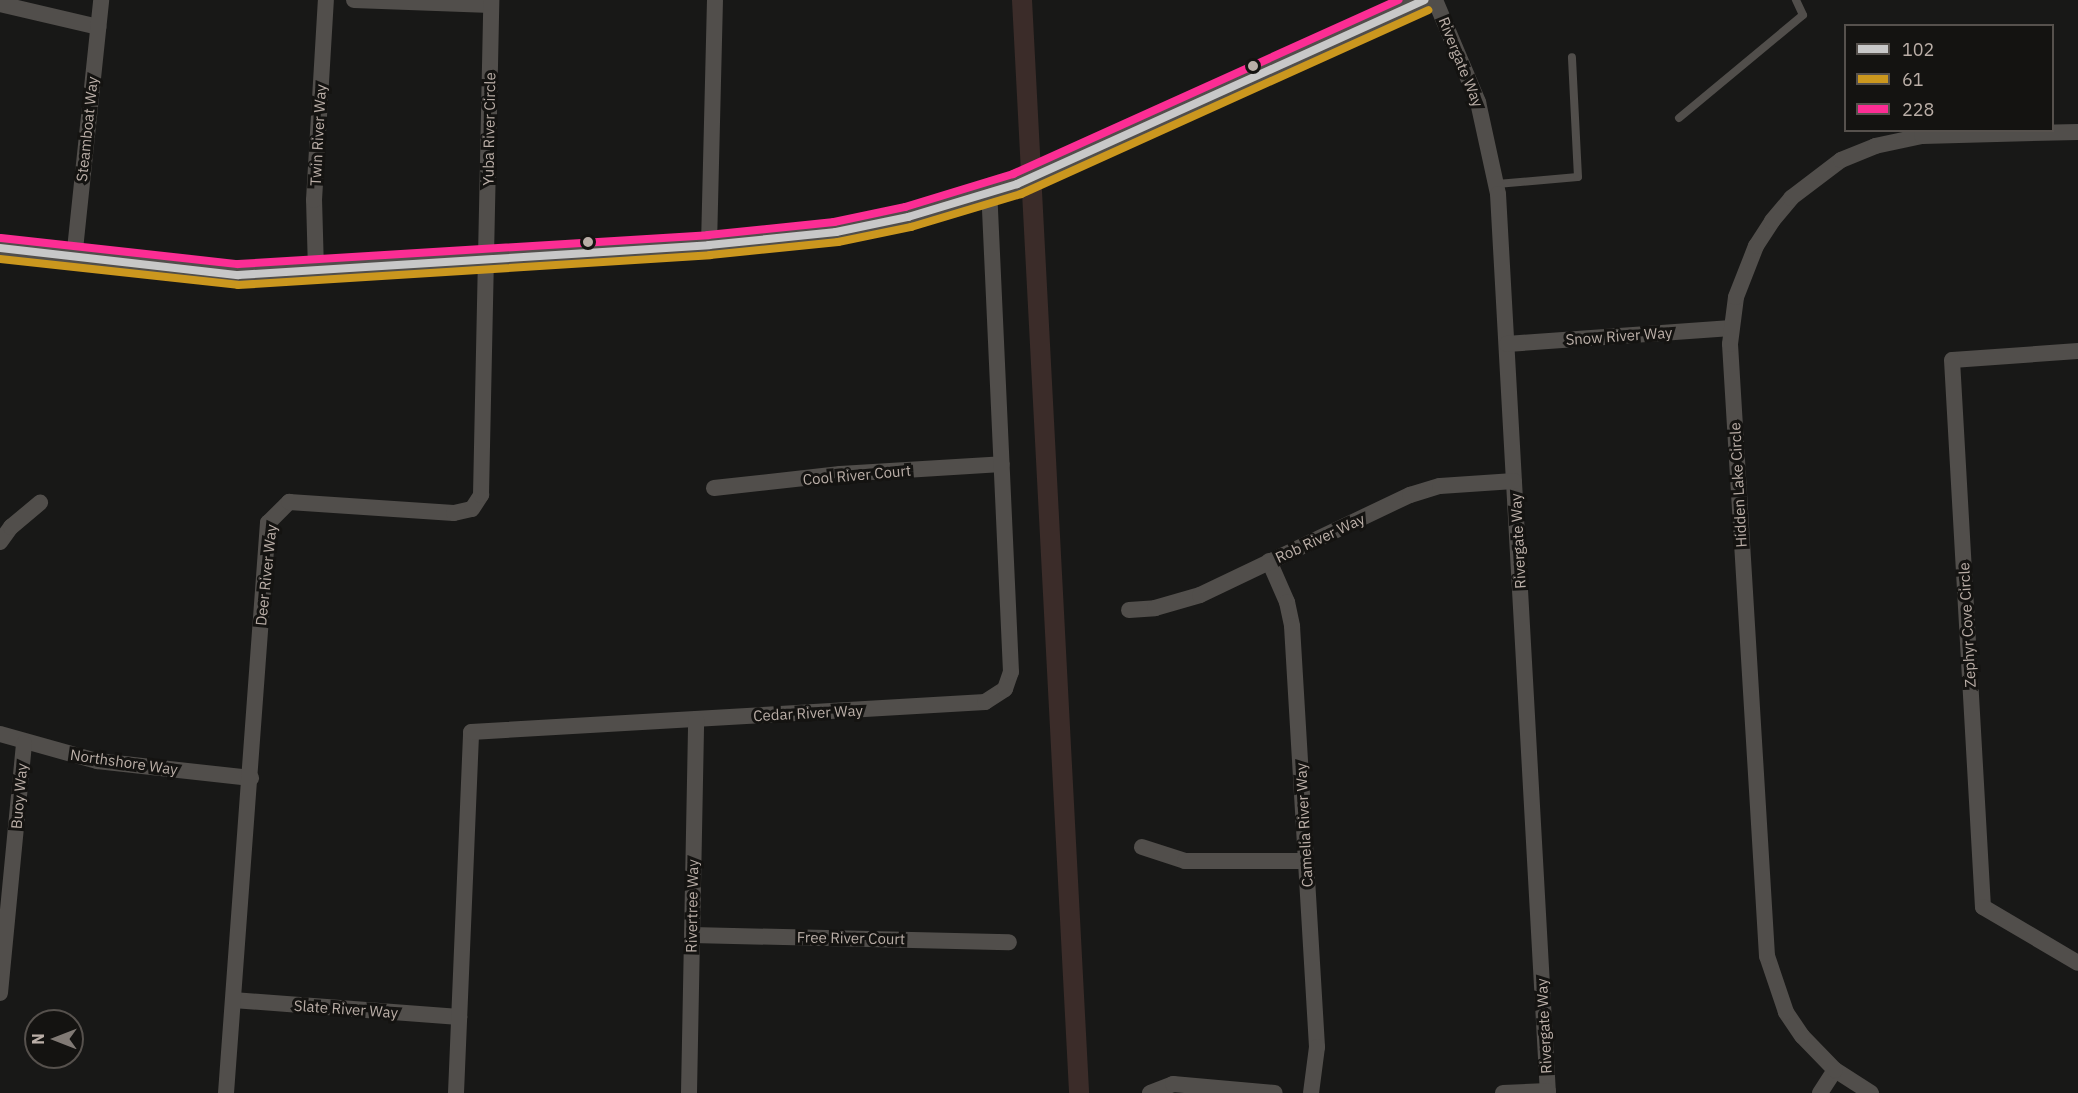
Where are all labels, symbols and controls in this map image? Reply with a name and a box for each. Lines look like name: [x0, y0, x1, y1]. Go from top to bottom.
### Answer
street label: Rivergate Way: [1435, 14, 1487, 110]
legend: [1844, 24, 2054, 132]
text: 102: [1902, 38, 1934, 61]
unlabelled marker: [1247, 60, 1259, 72]
text: 61: [1902, 68, 1924, 91]
street label: Yuba River Circle: [479, 72, 499, 186]
street label: Steamboat Way: [73, 75, 101, 183]
street label: Twin River Way: [306, 84, 330, 186]
text: 228: [1902, 98, 1934, 121]
unlabelled marker: [582, 236, 594, 248]
street label: Snow River Way: [1565, 323, 1673, 349]
street label: Hidden Lake Circle: [1726, 422, 1750, 548]
street label: Cool River Court: [802, 461, 912, 489]
street label: Rivergate Way: [1507, 493, 1529, 589]
street label: Rob River Way: [1272, 509, 1368, 567]
street label: Deer River Way: [252, 523, 280, 627]
street label: Zephyr Cove Circle: [1955, 562, 1979, 688]
street label: Cedar River Way: [753, 701, 863, 725]
street label: Northshore Way: [69, 746, 179, 778]
street label: Buoy Way: [7, 762, 31, 830]
street label: Camelia River Way: [1292, 762, 1316, 888]
street label: Rivertree Way: [682, 859, 702, 953]
street label: Free River Court: [797, 928, 905, 948]
street label: Rivergate Way: [1533, 978, 1555, 1074]
street label: Slate River Way: [293, 996, 399, 1022]
north arrow: [24, 1009, 84, 1069]
text: N: [28, 1033, 48, 1045]

